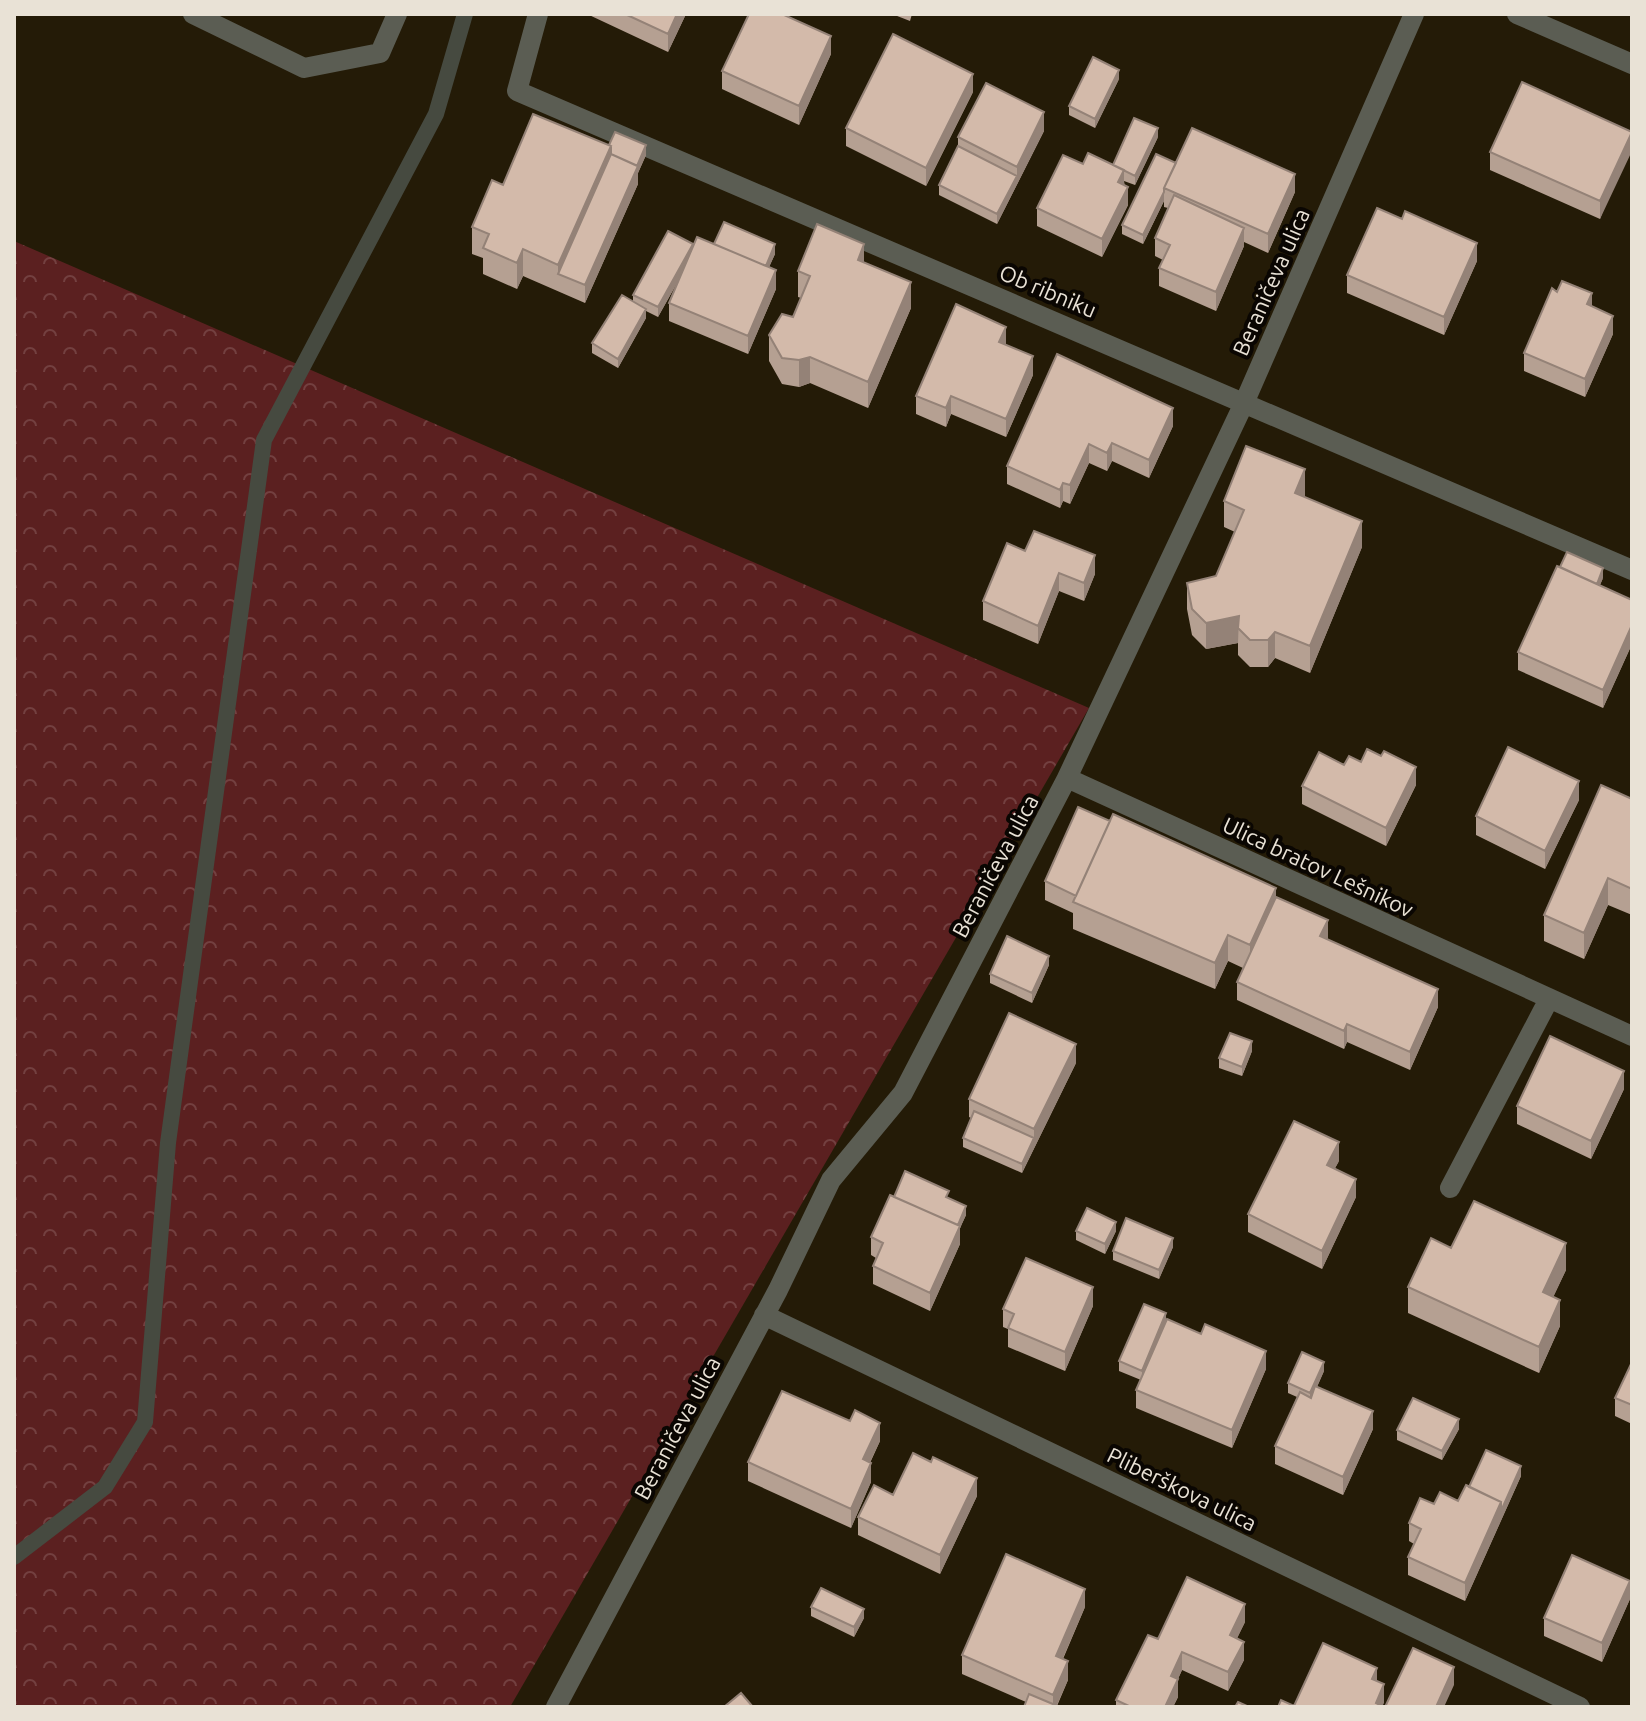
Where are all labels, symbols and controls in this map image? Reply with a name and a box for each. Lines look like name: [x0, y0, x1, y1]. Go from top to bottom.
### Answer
street label: Beraničeva ulica: [1227, 204, 1314, 359]
street label: Ob ribniku: [996, 259, 1101, 322]
street label: Beraničeva ulica: [946, 790, 1043, 941]
street label: Ulica bratov Lešnikov: [1219, 811, 1418, 922]
street label: Beraničeva ulica: [628, 1352, 725, 1503]
street label: Pliberškova ulica: [1104, 1442, 1261, 1535]

